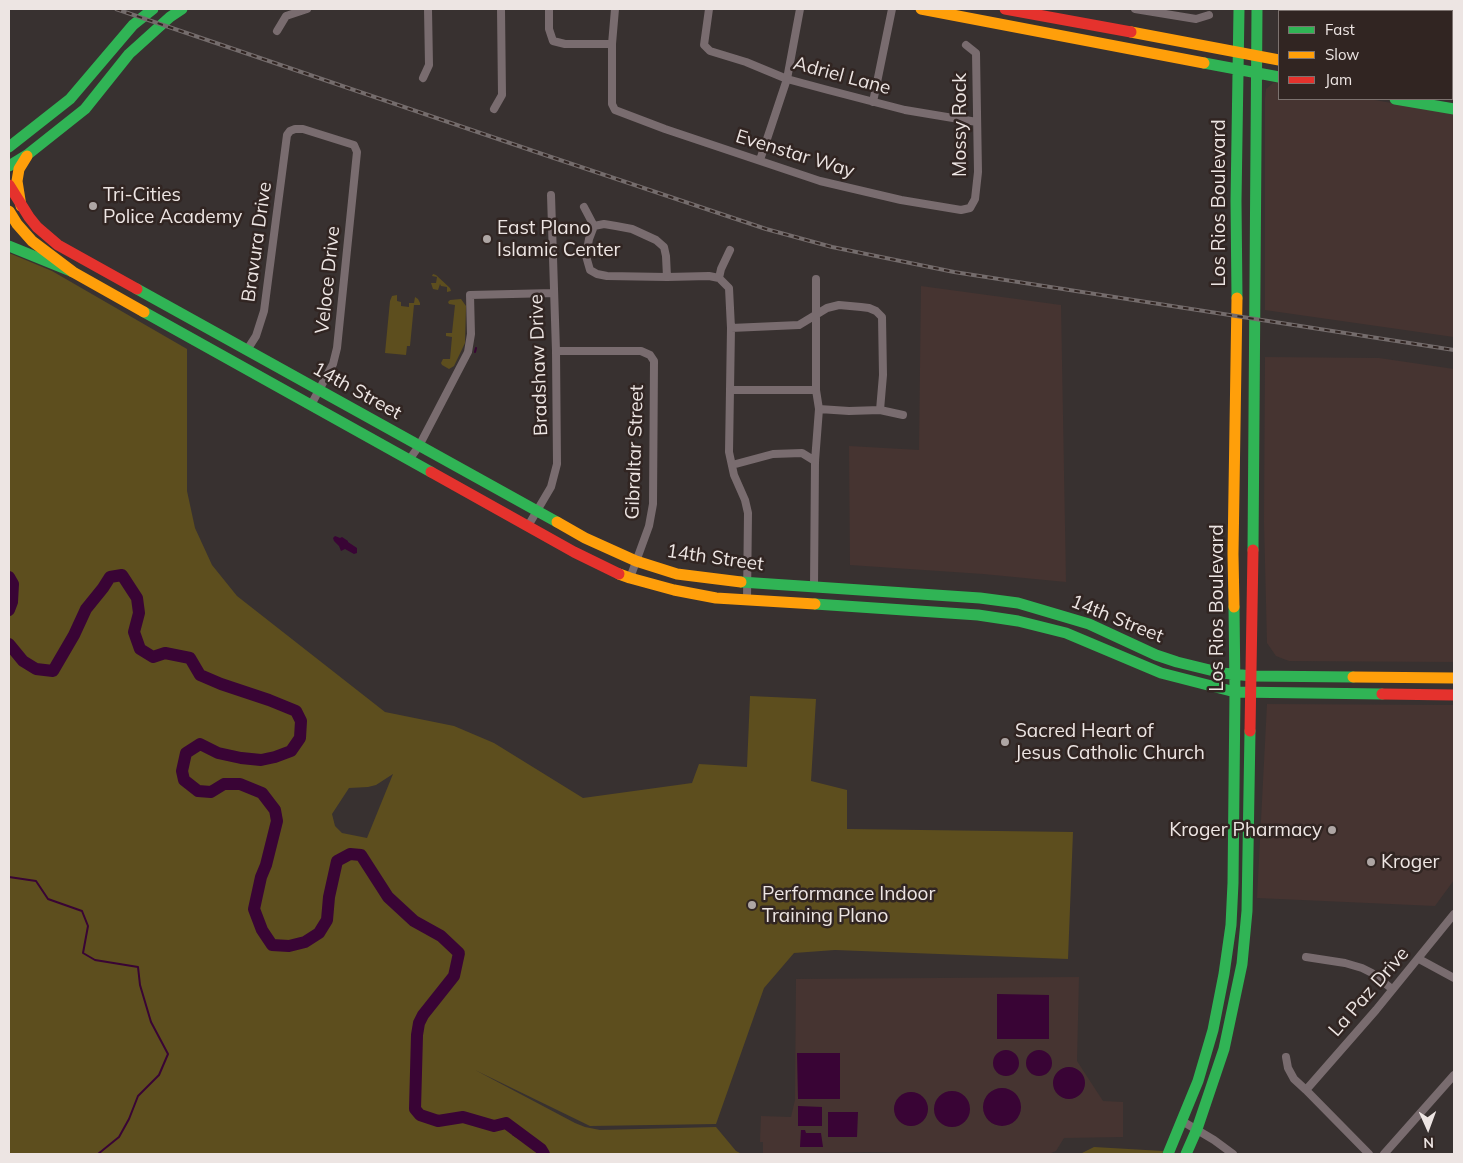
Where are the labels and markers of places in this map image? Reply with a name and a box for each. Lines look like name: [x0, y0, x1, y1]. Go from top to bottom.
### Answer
place label: Tri-Cities Police Academy: [103, 184, 242, 228]
marker: Tri-Cities Police Academy: [87, 200, 99, 212]
place label: East Plano Islamic Center: [497, 217, 620, 261]
marker: East Plano Islamic Center: [481, 233, 493, 245]
place label: Sacred Heart of Jesus Catholic Church: [1015, 720, 1205, 764]
marker: Sacred Heart of Jesus Catholic Church: [999, 736, 1011, 748]
place label: Kroger Pharmacy: [1169, 819, 1322, 841]
marker: Kroger Pharmacy: [1326, 824, 1338, 836]
place label: Kroger: [1381, 851, 1439, 873]
marker: Kroger: [1365, 856, 1377, 868]
place label: Performance Indoor Training Plano: [762, 883, 935, 927]
marker: Performance Indoor Training Plano: [746, 899, 758, 911]

